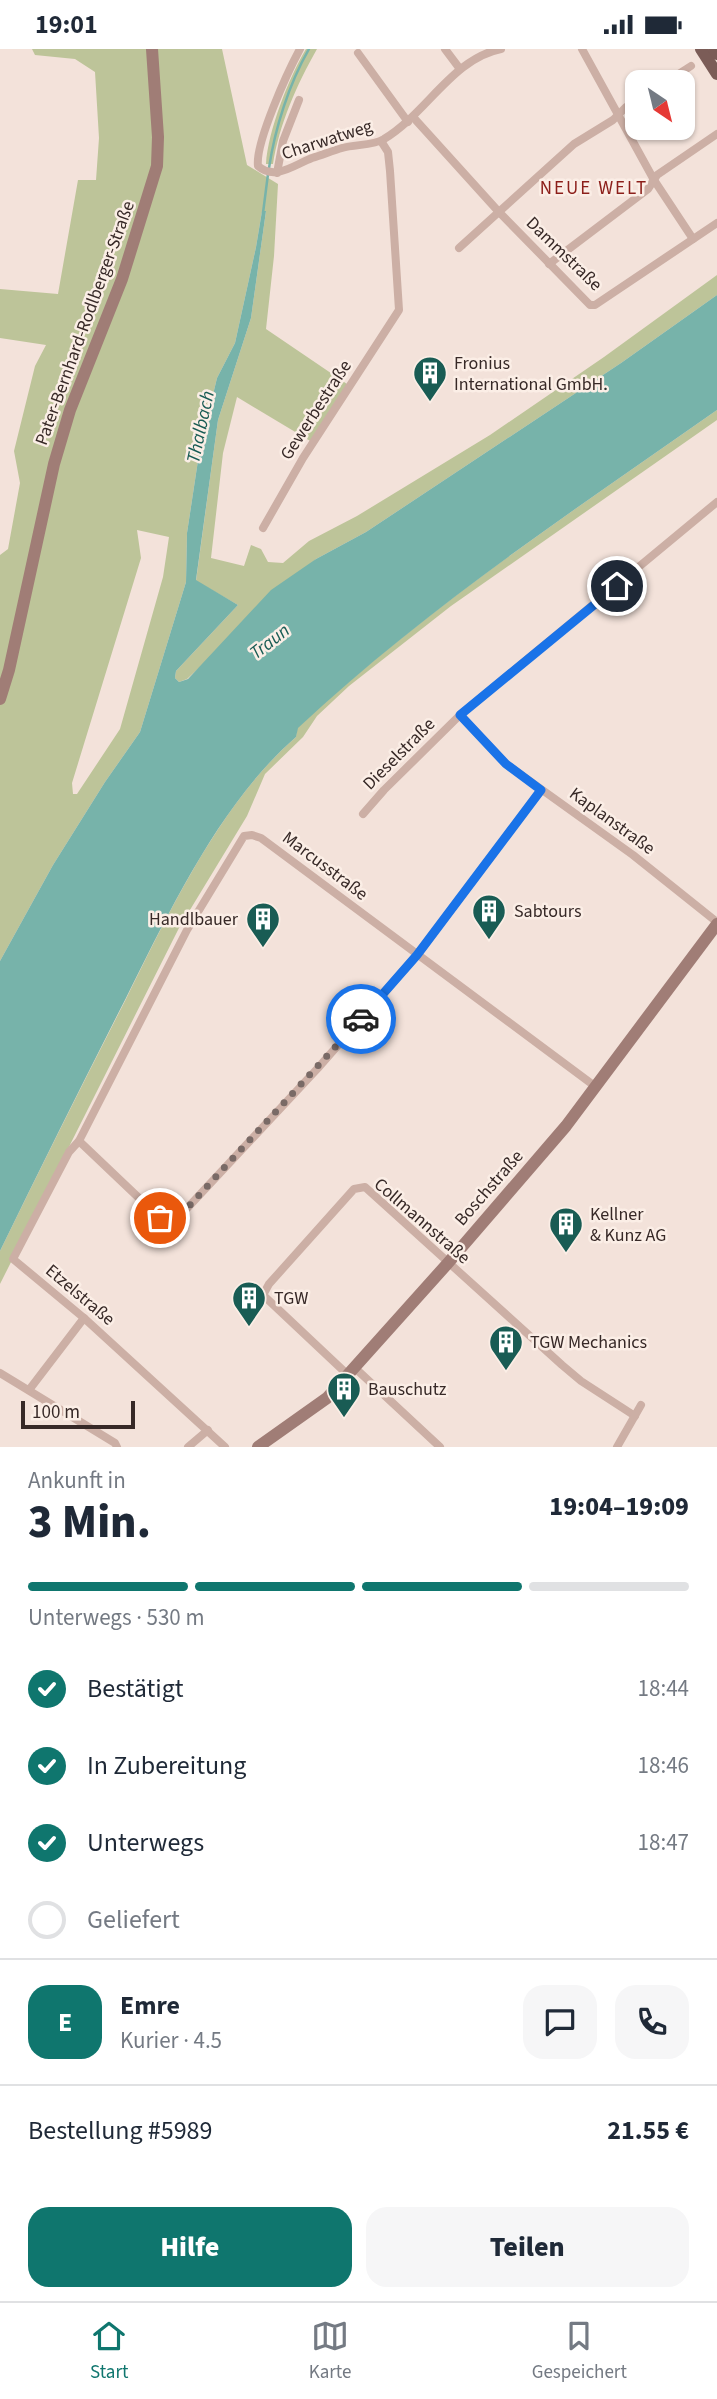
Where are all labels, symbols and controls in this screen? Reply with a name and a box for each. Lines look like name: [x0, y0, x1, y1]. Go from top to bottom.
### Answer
text: 19:01: [35, 6, 98, 43]
north arrow: [625, 70, 695, 140]
map controls: [625, 70, 695, 140]
street label: Charwatweg: [278, 114, 376, 166]
district label: NEUE WELT: [540, 175, 648, 202]
street label: Pater-Bernhard-Rodlberger-Straße: [29, 197, 141, 449]
street label: Dammstraße: [520, 211, 608, 297]
place label: Fronius International GmbH.: [454, 351, 608, 397]
building icon: Fronius International GmbH.: [411, 354, 449, 403]
street label: Gewerbestraße: [274, 355, 358, 465]
water label: Thalbach: [180, 388, 222, 466]
pin: [587, 556, 647, 616]
icon: home: [598, 567, 636, 605]
water label: Traun: [244, 618, 296, 666]
street label: Dieselstraße: [357, 712, 441, 796]
street label: Kaplanstraße: [564, 781, 660, 861]
street label: Marcusstraße: [277, 826, 373, 906]
building icon: Sabtours: [470, 892, 508, 941]
place label: Sabtours: [514, 899, 581, 924]
building icon: Handlbauer: [244, 900, 282, 949]
place label: Handlbauer: [149, 907, 239, 932]
courier: [326, 984, 396, 1054]
icon: car: [342, 1000, 380, 1038]
street label: Boschstraße: [449, 1145, 529, 1231]
street label: Collmannstraße: [368, 1172, 476, 1270]
pin: [130, 1188, 190, 1248]
icon: bag: [141, 1199, 179, 1237]
place label: Kellner & Kunz AG: [590, 1202, 666, 1248]
building icon: Kellner & Kunz AG: [547, 1205, 585, 1254]
street label: Etzelstraße: [40, 1259, 120, 1331]
building icon: TGW: [230, 1279, 268, 1328]
place label: TGW: [274, 1286, 308, 1311]
building icon: TGW Mechanics: [487, 1323, 525, 1372]
place label: TGW Mechanics: [530, 1330, 647, 1355]
building icon: Bauschutz: [325, 1370, 363, 1419]
place label: Bauschutz: [368, 1377, 447, 1402]
scale bar: [21, 1398, 135, 1430]
text: 100 m: [32, 1399, 80, 1426]
text: Ankunft in: [28, 1464, 126, 1497]
text: 19:04–19:09: [549, 1488, 689, 1525]
text: 3 Min.: [28, 1490, 151, 1555]
text: Unterwegs · 530 m: [28, 1601, 204, 1634]
icon: check: [28, 1670, 66, 1708]
text: Bestätigt: [87, 1670, 184, 1707]
text: 18:44: [638, 1672, 689, 1705]
icon: check: [28, 1747, 66, 1785]
text: In Zubereitung: [87, 1747, 246, 1784]
text: 18:46: [638, 1749, 689, 1782]
icon: check: [28, 1824, 66, 1862]
text: Unterwegs: [87, 1824, 204, 1861]
text: 18:47: [638, 1826, 689, 1859]
text: Geliefert: [87, 1901, 180, 1938]
button: chat: [523, 1985, 597, 2059]
button: phone: [615, 1985, 689, 2059]
text: Emre: [120, 1987, 180, 2024]
text: E: [58, 2004, 72, 2041]
text: Kurier · 4.5: [120, 2024, 222, 2057]
text: Bestellung #5989: [28, 2112, 212, 2149]
text: 21.55 €: [607, 2112, 689, 2149]
button: Hilfe: [28, 2207, 352, 2287]
button: Teilen: [366, 2207, 689, 2287]
tab: Start: [90, 2317, 128, 2386]
tab: Karte: [309, 2317, 351, 2386]
tab: Gespeichert: [532, 2317, 627, 2386]

